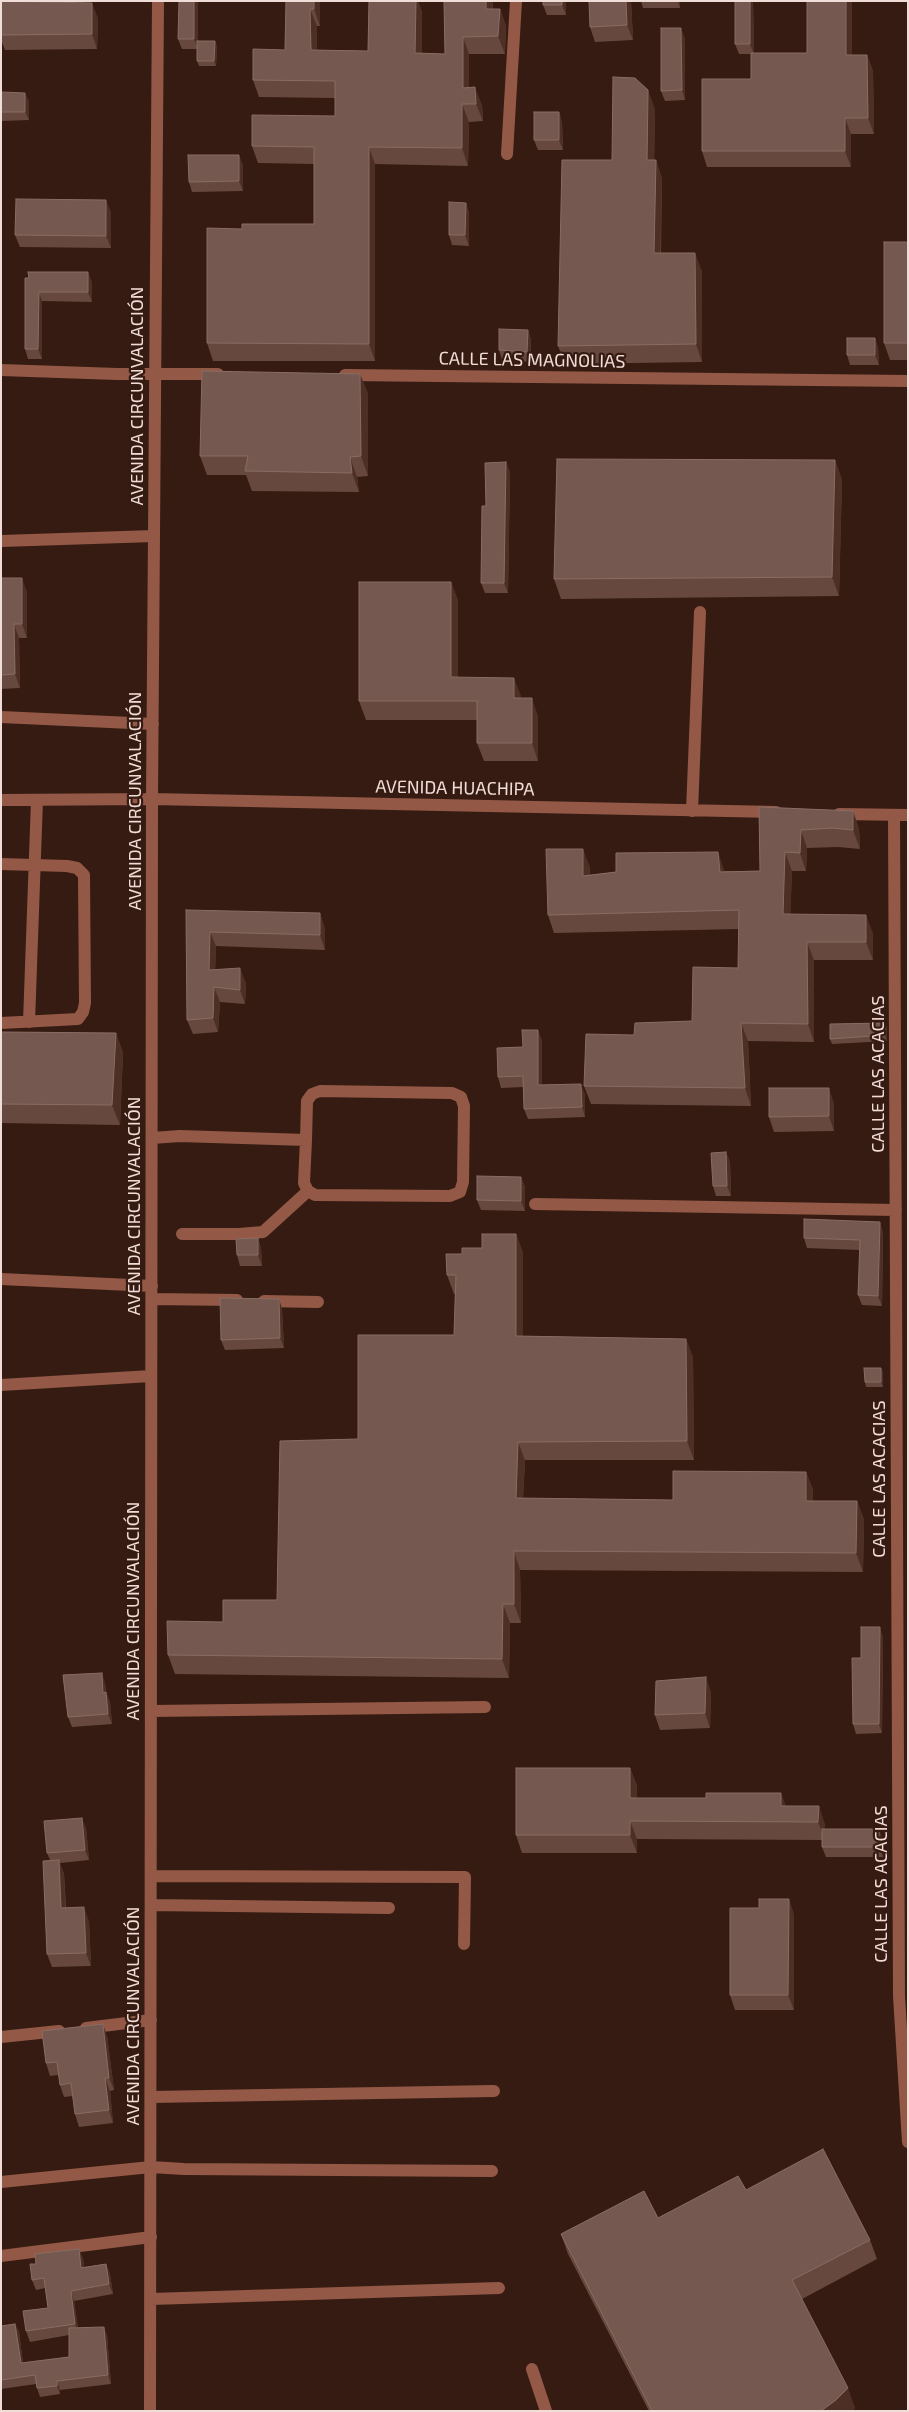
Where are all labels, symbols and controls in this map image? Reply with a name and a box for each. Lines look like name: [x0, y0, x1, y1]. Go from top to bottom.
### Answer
street label: AVENIDA CIRCUNVALACIÓN: [126, 287, 148, 505]
street label: CALLE LAS MAGNOLIAS: [438, 348, 626, 372]
street label: AVENIDA CIRCUNVALACIÓN: [124, 692, 146, 910]
street label: AVENIDA HUACHIPA: [375, 776, 535, 800]
street label: CALLE LAS ACACIAS: [867, 995, 889, 1153]
street label: AVENIDA CIRCUNVALACIÓN: [123, 1097, 145, 1315]
street label: CALLE LAS ACACIAS: [868, 1400, 890, 1558]
street label: AVENIDA CIRCUNVALACIÓN: [122, 1502, 144, 1720]
street label: CALLE LAS ACACIAS: [870, 1805, 892, 1963]
street label: AVENIDA CIRCUNVALACIÓN: [122, 1907, 144, 2125]

